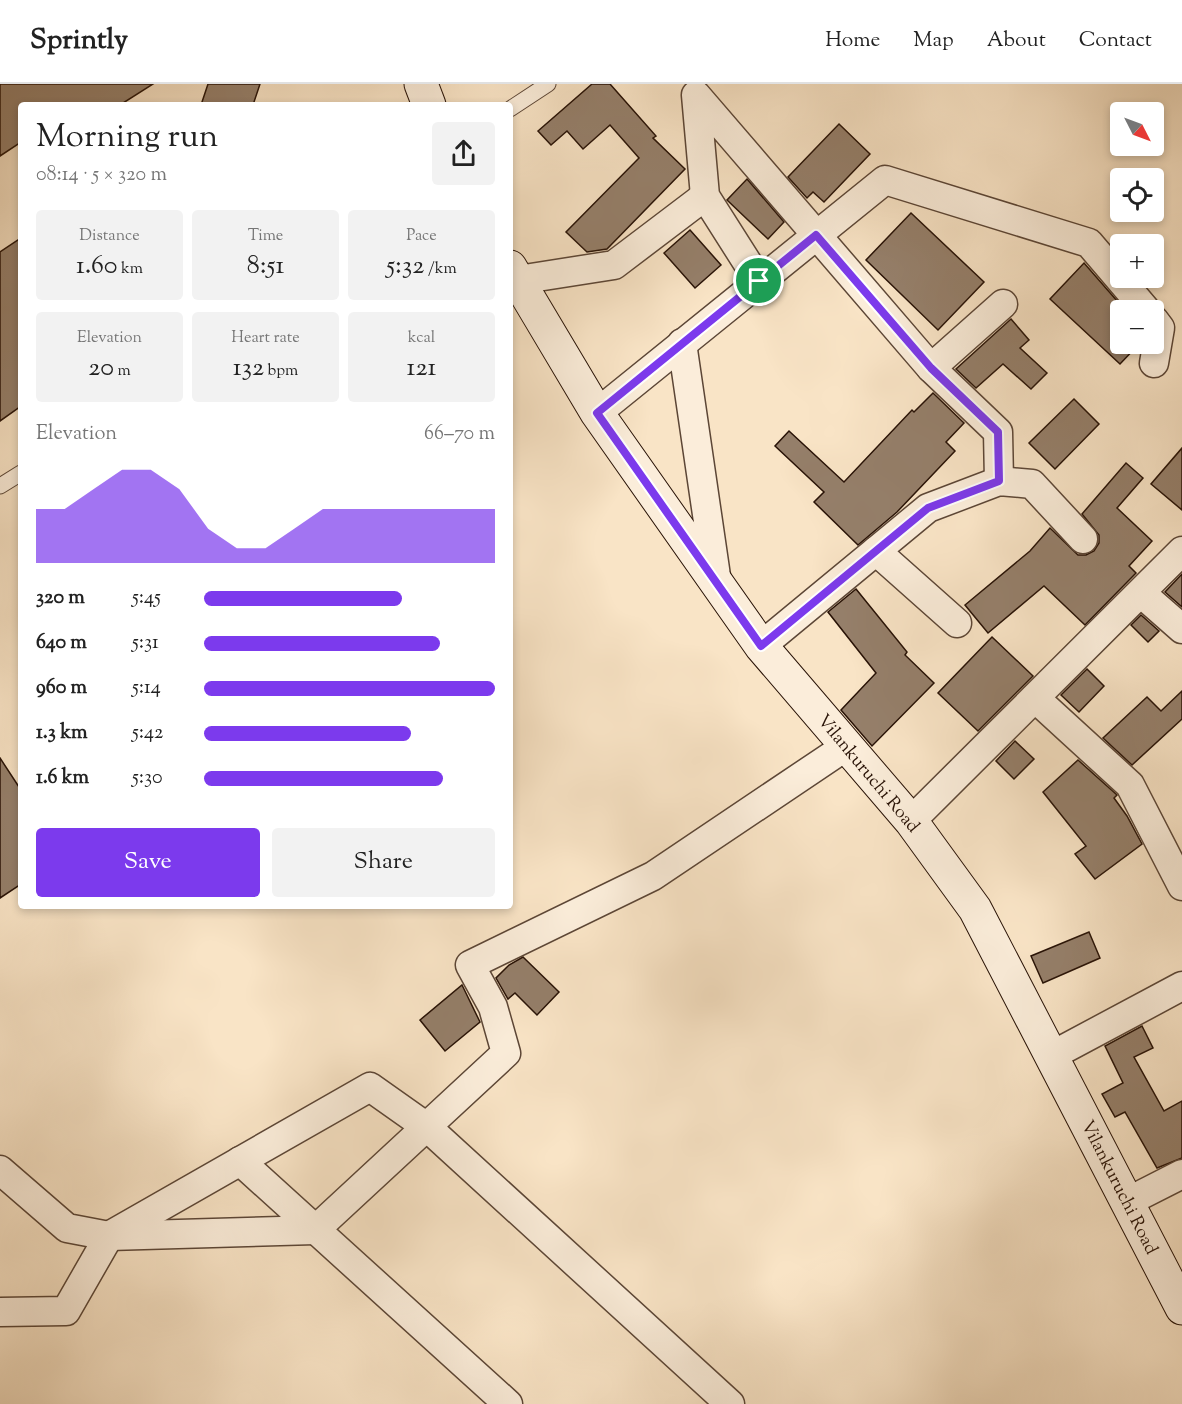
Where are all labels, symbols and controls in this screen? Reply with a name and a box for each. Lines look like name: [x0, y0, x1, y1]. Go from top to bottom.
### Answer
text: Sprintly: [30, 21, 128, 61]
text: Home: [825, 26, 880, 56]
text: Map: [913, 26, 954, 56]
text: About: [987, 26, 1046, 56]
text: Contact: [1079, 26, 1152, 56]
north arrow: [1110, 102, 1164, 156]
map controls: [1110, 102, 1164, 354]
text: Morning run: [36, 114, 218, 162]
button: share: [432, 122, 495, 185]
text: 08:14 · 5 × 320 m: [36, 161, 167, 190]
button: locate: [1110, 168, 1164, 222]
text: Distance: [79, 225, 140, 248]
text: Time: [248, 225, 283, 248]
text: Pace: [406, 225, 437, 248]
button: +: [1110, 234, 1164, 288]
text: 1.60: [76, 248, 118, 285]
text: 8:51: [247, 248, 284, 285]
text: 5:32: [386, 248, 424, 285]
pin: [733, 255, 784, 306]
text: km: [118, 258, 143, 281]
text: /km: [424, 258, 457, 281]
icon: arrive: [742, 264, 775, 297]
button: −: [1110, 300, 1164, 354]
text: Elevation: [77, 327, 142, 350]
text: Heart rate: [231, 327, 300, 350]
text: kcal: [408, 327, 435, 350]
text: 20: [88, 350, 114, 387]
text: 132: [233, 350, 264, 387]
text: 121: [407, 350, 436, 387]
text: m: [114, 360, 131, 383]
text: bpm: [264, 360, 298, 383]
text: Elevation: [36, 420, 117, 449]
text: 66–70 m: [424, 420, 495, 449]
text: 320 m: [36, 584, 85, 613]
text: 5:45: [132, 584, 161, 613]
text: 640 m: [36, 629, 87, 658]
text: 5:31: [132, 629, 159, 658]
text: 960 m: [36, 674, 87, 703]
text: 5:14: [132, 674, 161, 703]
street label: Vilankuruchi Road: [810, 709, 925, 839]
text: 1.3 km: [36, 719, 88, 748]
text: 5:42: [132, 719, 163, 748]
text: 1.6 km: [36, 764, 89, 793]
text: 5:30: [132, 764, 163, 793]
button: Save: [36, 828, 260, 897]
button: Share: [272, 828, 495, 897]
street label: Vilankuruchi Road: [1073, 1116, 1163, 1260]

